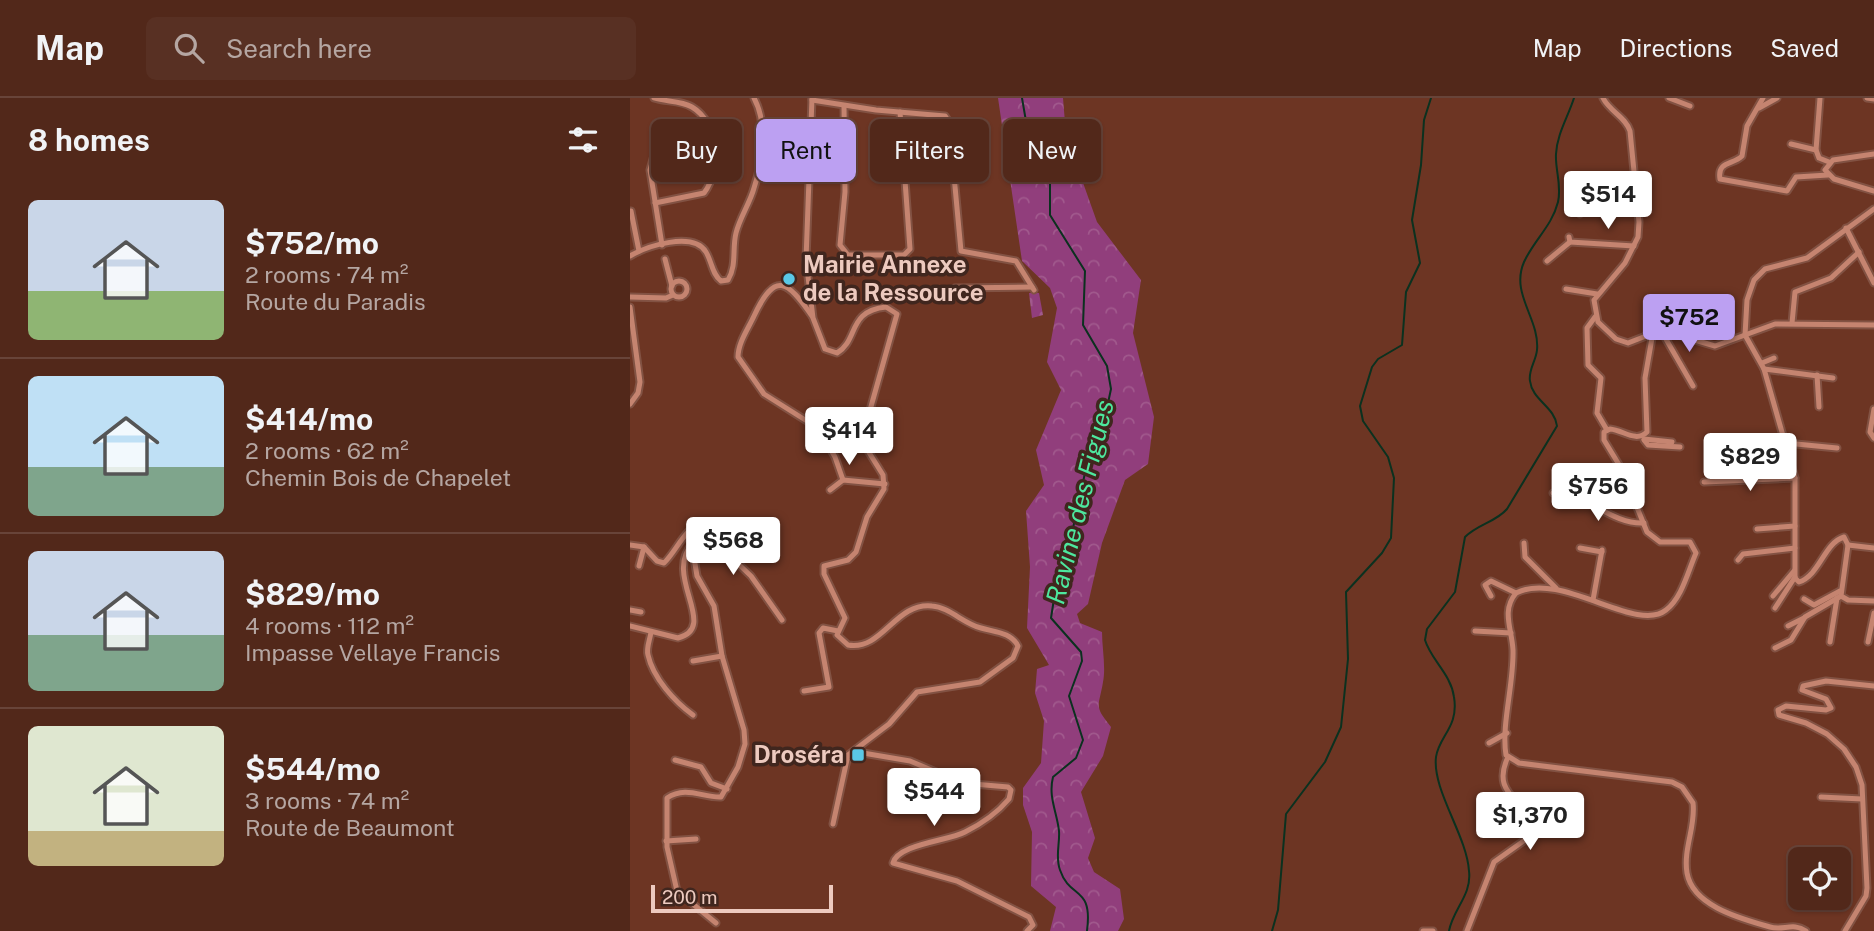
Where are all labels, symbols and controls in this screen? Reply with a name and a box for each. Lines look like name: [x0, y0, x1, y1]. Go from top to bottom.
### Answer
search box: [146, 17, 636, 80]
text: Map: [35, 29, 104, 67]
icon: search: [170, 29, 208, 67]
text: Search here: [226, 33, 372, 64]
text: Map: [1533, 34, 1582, 62]
text: Directions: [1620, 34, 1732, 62]
text: Saved: [1770, 34, 1839, 62]
chip: Buy: [651, 119, 742, 182]
chip: Rent: [756, 119, 856, 182]
chip: Filters: [870, 119, 989, 182]
chip: New: [1003, 119, 1101, 182]
icon: filters: [564, 121, 602, 159]
text: 8 homes: [28, 122, 150, 158]
pin: $514: [1567, 172, 1649, 231]
text: $514: [1580, 180, 1636, 207]
text: $752/mo: [245, 225, 379, 261]
icon: home: [84, 228, 168, 312]
place label: Mairie Annexe de la Ressource: [803, 250, 984, 306]
text: 2 rooms · 74 m²: [245, 261, 408, 288]
marker: Mairie Annexe de la Ressource: [781, 271, 797, 287]
text: Route du Paradis: [245, 288, 426, 315]
pin: $752: [1648, 294, 1730, 354]
text: $752: [1659, 303, 1719, 330]
water label: Ravine des Figues: [1039, 397, 1120, 607]
text: $414/mo: [245, 401, 373, 437]
icon: home: [84, 404, 168, 488]
pin: $414: [808, 408, 890, 467]
text: $414: [821, 416, 877, 443]
pin: $829: [1709, 434, 1791, 493]
text: 2 rooms · 62 m²: [245, 437, 409, 464]
text: $829: [1720, 442, 1780, 469]
text: Chemin Bois de Chapelet: [245, 464, 511, 491]
pin: $756: [1557, 464, 1639, 523]
text: $756: [1568, 472, 1628, 499]
pin: $568: [692, 518, 774, 577]
text: $568: [702, 526, 764, 553]
text: $829/mo: [245, 576, 380, 612]
icon: home: [84, 579, 168, 663]
text: 4 rooms · 112 m²: [245, 612, 414, 639]
text: Impasse Vellaye Francis: [245, 639, 500, 666]
place label: Droséra: [753, 740, 844, 768]
marker: Droséra: [850, 747, 866, 763]
text: $544/mo: [245, 751, 381, 787]
icon: home: [84, 754, 168, 838]
pin: $544: [893, 768, 975, 828]
text: $544: [903, 777, 965, 804]
text: 3 rooms · 74 m²: [245, 787, 409, 814]
pin: $1,370: [1473, 792, 1587, 852]
text: $1,370: [1492, 801, 1568, 828]
text: Route de Beaumont: [245, 814, 455, 841]
map controls: [1788, 847, 1851, 910]
button: locate: [1788, 847, 1851, 910]
scale bar: [651, 882, 833, 914]
text: 200 m: [662, 886, 718, 908]

